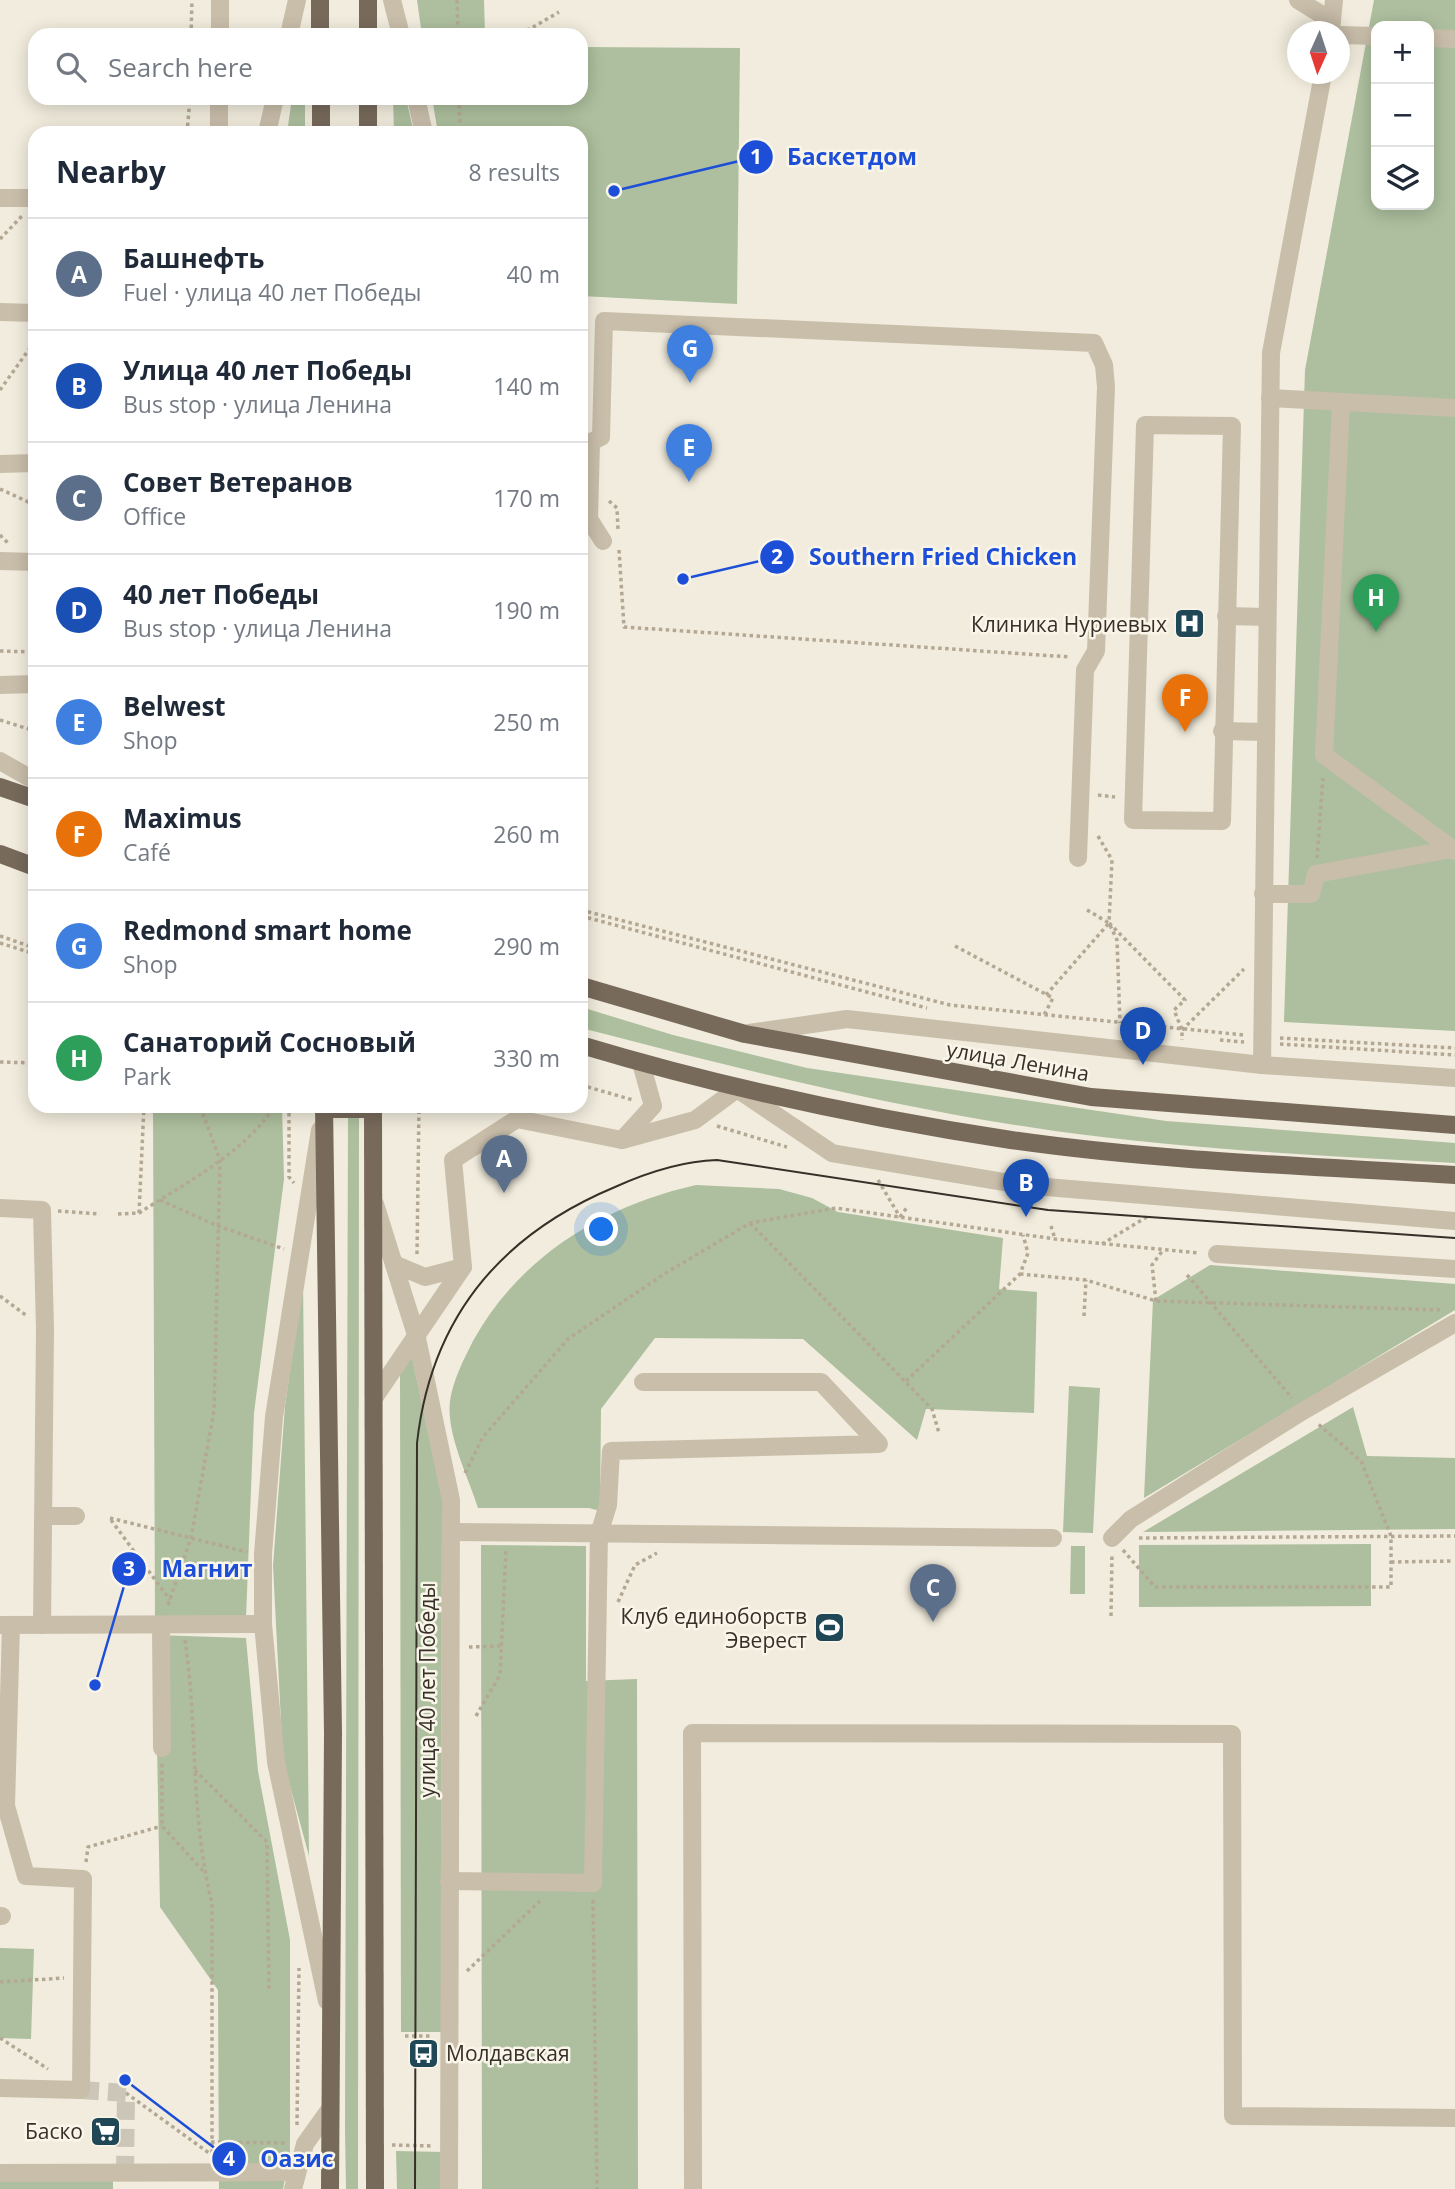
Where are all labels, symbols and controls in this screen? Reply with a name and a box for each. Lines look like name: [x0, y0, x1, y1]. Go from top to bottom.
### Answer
north arrow: [1287, 21, 1350, 84]
map controls: [1371, 21, 1434, 210]
button: +: [1371, 21, 1434, 84]
search box: [28, 28, 588, 105]
icon: search: [52, 48, 90, 86]
text: Search here: [108, 49, 253, 85]
button: −: [1371, 84, 1434, 147]
callout: Баскетдом: [739, 135, 931, 179]
text: Баскетдом: [787, 140, 917, 172]
text: 1: [750, 142, 762, 170]
button: layers: [1371, 147, 1434, 210]
text: Nearby: [56, 151, 166, 192]
text: 8 results: [469, 156, 560, 188]
text: Башнефть: [123, 240, 265, 276]
text: A: [71, 258, 87, 290]
text: 40 m: [506, 258, 560, 290]
text: Fuel · улица 40 лет Победы: [123, 276, 421, 308]
pin: G: [667, 325, 713, 383]
text: Улица 40 лет Победы: [123, 352, 412, 388]
text: B: [71, 370, 87, 402]
text: 140 m: [493, 370, 560, 402]
text: Bus stop · улица Ленина: [123, 388, 392, 420]
pin: E: [666, 424, 712, 482]
text: Совет Ветеранов: [123, 464, 353, 500]
text: C: [72, 482, 86, 514]
text: 170 m: [493, 482, 560, 514]
text: Office: [123, 500, 186, 532]
callout: Southern Fried Chicken: [760, 535, 1091, 579]
text: Southern Fried Chicken: [809, 540, 1077, 572]
text: 2: [771, 542, 783, 570]
pin: H: [1353, 574, 1399, 632]
text: 40 лет Победы: [123, 576, 319, 612]
text: D: [70, 594, 88, 626]
text: 190 m: [493, 594, 560, 626]
hospital icon: Клиника Нуриевых: [1173, 607, 1207, 641]
place label: Клиника Нуриевых: [971, 610, 1167, 638]
text: Bus stop · улица Ленина: [123, 612, 392, 644]
pin: F: [1162, 674, 1208, 732]
text: Belwest: [123, 688, 226, 724]
text: E: [73, 706, 85, 738]
text: 250 m: [493, 706, 560, 738]
text: Shop: [123, 724, 178, 756]
text: Maximus: [123, 800, 242, 836]
text: F: [73, 818, 85, 850]
text: 260 m: [493, 818, 560, 850]
text: Café: [123, 836, 171, 868]
text: Redmond smart home: [123, 912, 412, 948]
text: G: [71, 930, 87, 962]
text: 290 m: [493, 930, 560, 962]
text: Shop: [123, 948, 178, 980]
pin: D: [1120, 1007, 1166, 1065]
text: Санаторий Сосновый: [123, 1024, 416, 1060]
street label: улица Ленина: [945, 1035, 1091, 1087]
text: H: [70, 1042, 88, 1074]
text: 330 m: [493, 1042, 560, 1074]
text: Park: [123, 1060, 171, 1092]
pin: A: [481, 1135, 527, 1193]
pin: B: [1003, 1159, 1049, 1217]
your location: [584, 1212, 618, 1246]
callout: Магнит: [112, 1547, 266, 1591]
text: Магнит: [161, 1552, 253, 1584]
text: 3: [123, 1554, 135, 1582]
pin: C: [910, 1564, 956, 1622]
street label: улица 40 лет Победы: [413, 1582, 441, 1798]
place label: Клуб единоборств Эверест: [621, 1602, 807, 1654]
sports icon: Клуб единоборств Эверест: [813, 1611, 847, 1645]
bus stop icon: Молдавская: [406, 2036, 440, 2070]
place label: Молдавская: [446, 2039, 570, 2067]
supermarket icon: Баско: [89, 2114, 123, 2148]
place label: Баско: [25, 2117, 83, 2145]
callout: Оазис: [211, 2137, 347, 2181]
text: Оазис: [260, 2142, 334, 2174]
text: 4: [223, 2144, 235, 2172]

